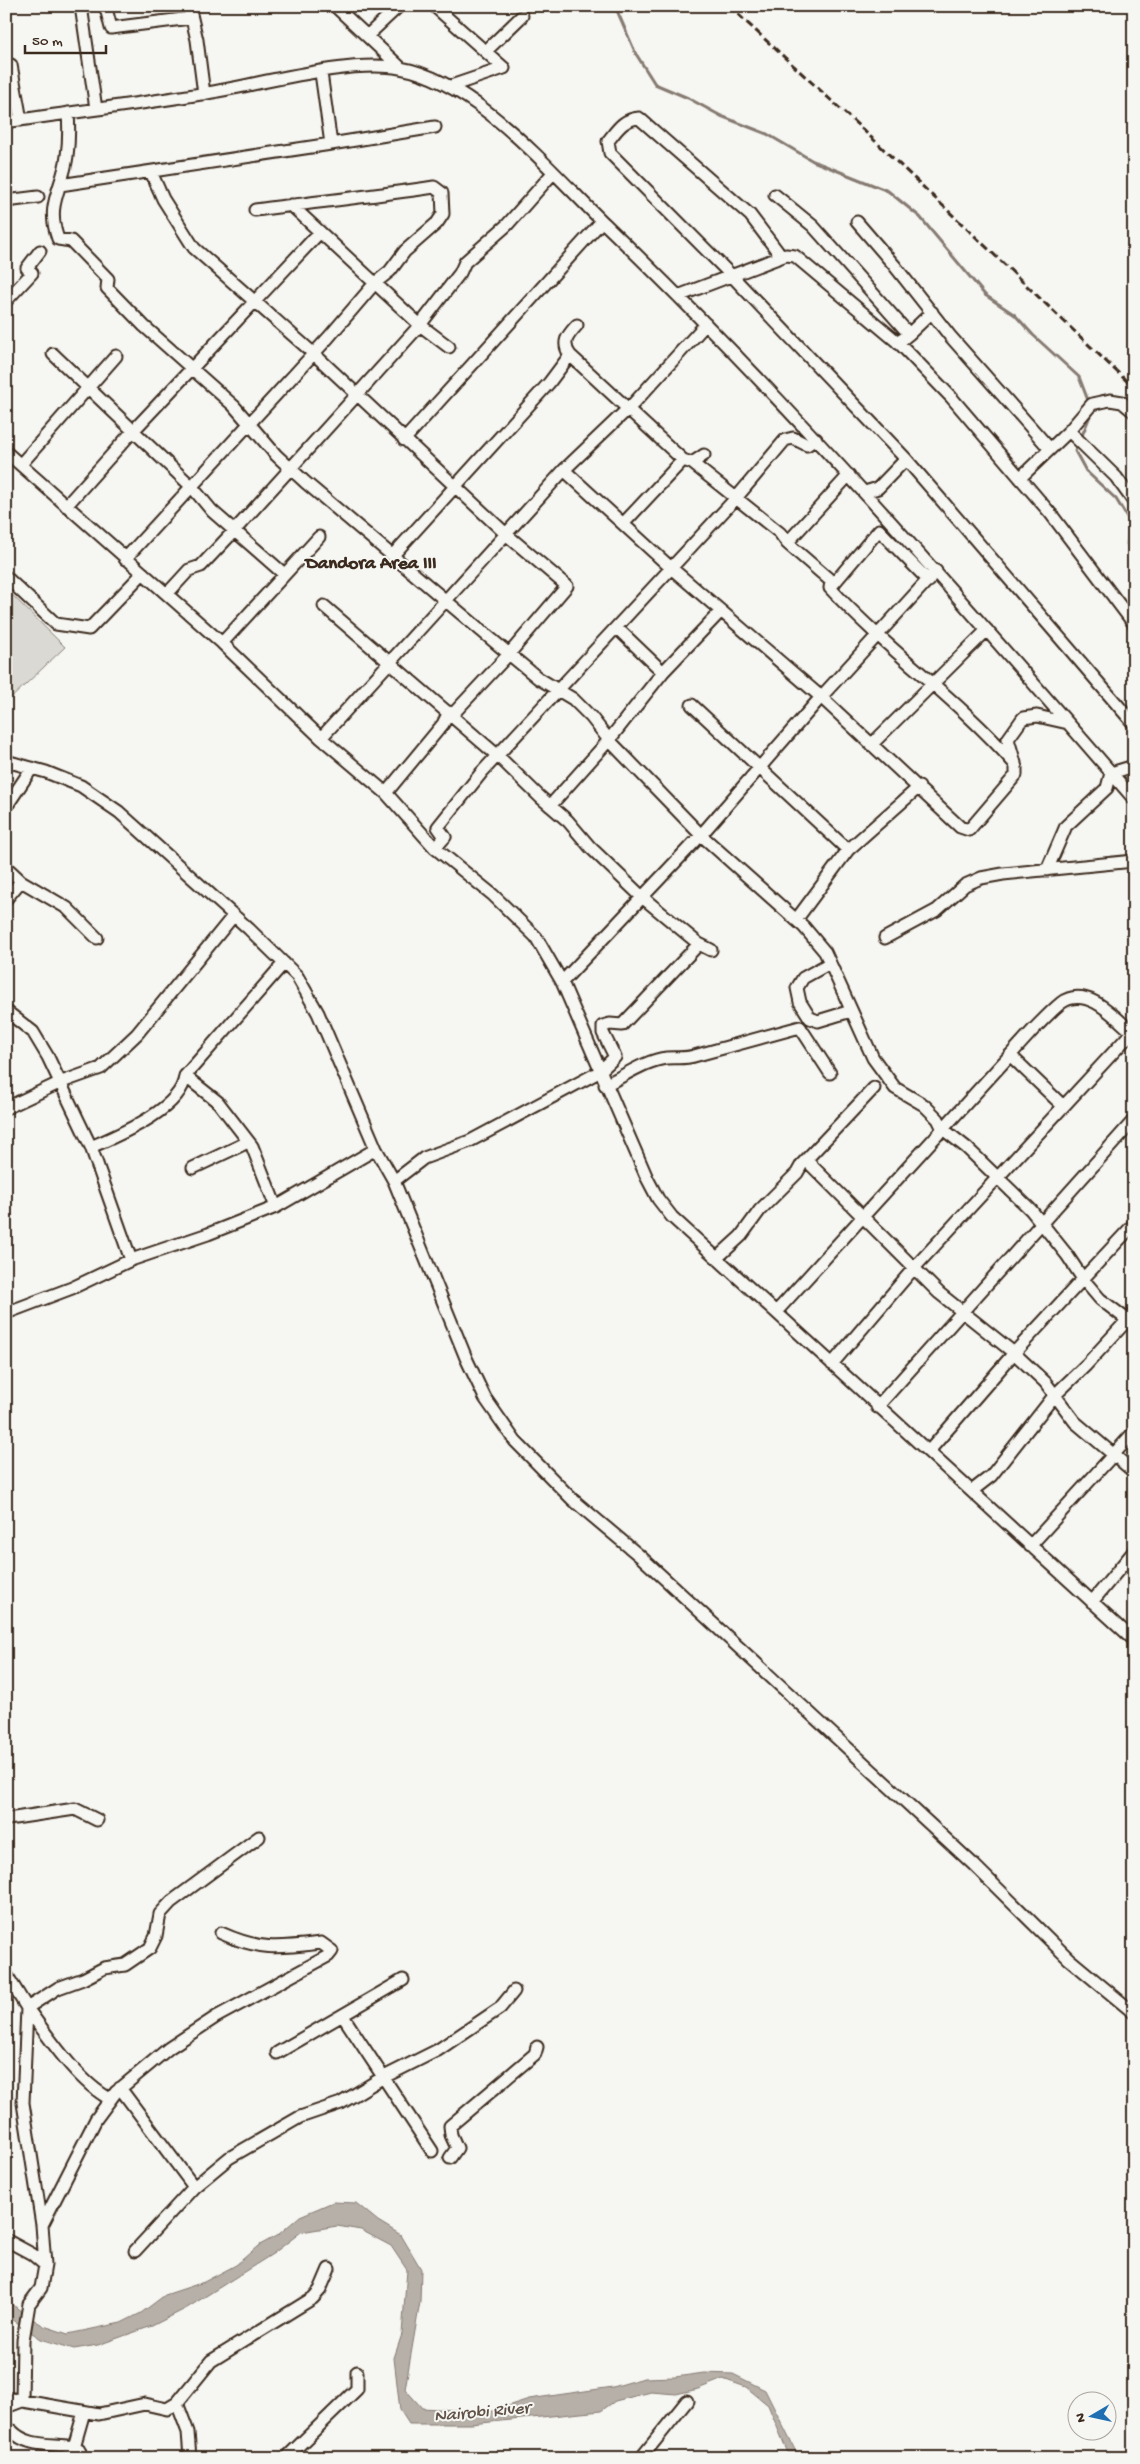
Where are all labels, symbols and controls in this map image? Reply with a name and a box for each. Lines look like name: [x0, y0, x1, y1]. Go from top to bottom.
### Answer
scale bar: [25, 22, 106, 54]
text: 50 m: [32, 33, 63, 51]
district label: Dandora Area III: [303, 553, 437, 576]
north arrow: [1068, 2392, 1118, 2442]
water label: Nairobi River: [433, 2398, 534, 2428]
text: N: [1073, 2412, 1091, 2423]

